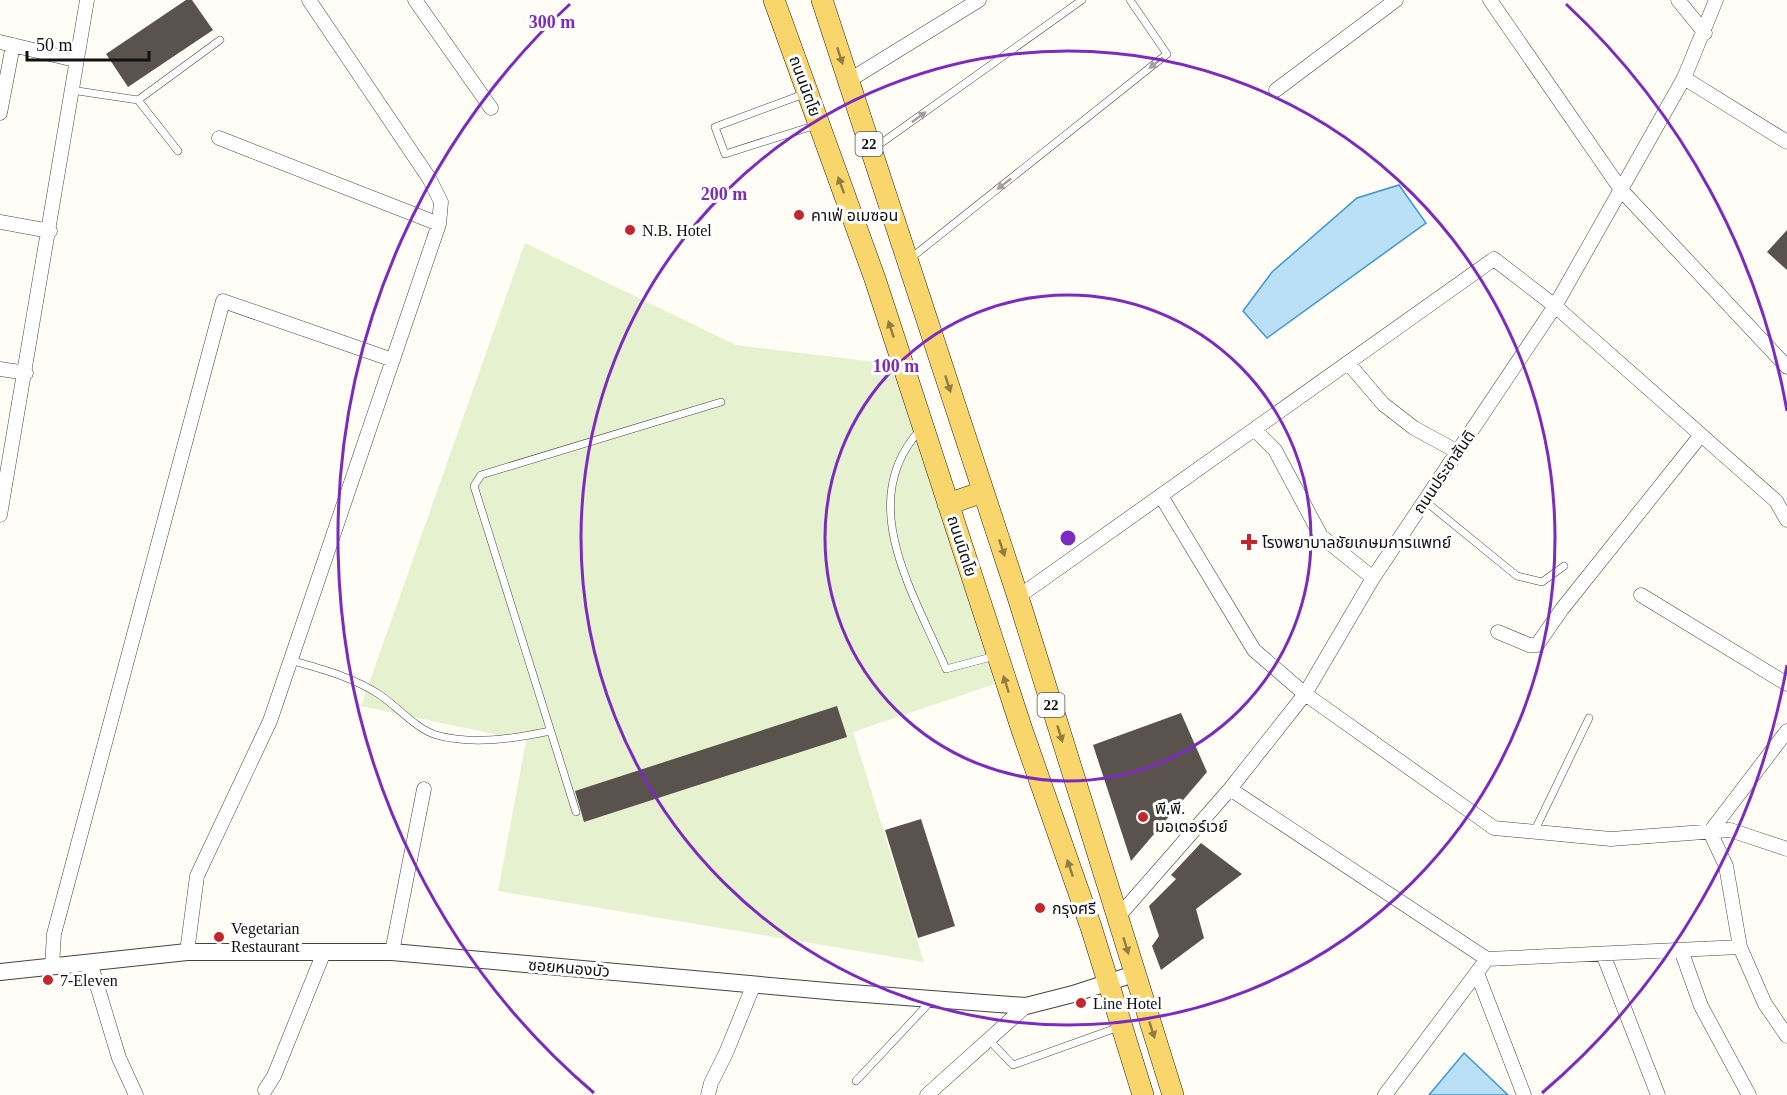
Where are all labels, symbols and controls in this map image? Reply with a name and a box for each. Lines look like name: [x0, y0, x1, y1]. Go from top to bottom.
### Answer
text: 300 m: [529, 12, 575, 32]
scale bar: [27, 24, 148, 62]
text: 50 m: [36, 35, 73, 55]
one-way arrow: [836, 47, 845, 65]
street label: ถนนนิตโย: [786, 53, 824, 119]
one-way arrow: [1149, 56, 1164, 68]
one-way arrow: [910, 111, 926, 123]
road number: 22: [856, 132, 882, 156]
one-way arrow: [835, 175, 845, 193]
one-way arrow: [997, 177, 1012, 190]
text: 200 m: [701, 184, 747, 204]
place label: คาเฟ่ อเมซอน: [811, 207, 898, 224]
marker: คาเฟ่ อเมซอน: [792, 208, 806, 222]
place label: N.B. Hotel: [642, 222, 712, 239]
marker: N.B. Hotel: [623, 223, 637, 237]
one-way arrow: [886, 320, 895, 338]
text: 100 m: [873, 356, 919, 376]
one-way arrow: [943, 375, 953, 393]
street label: ถนนประชาสันติ: [1410, 427, 1478, 517]
street label: ถนนนิตโย: [944, 513, 980, 579]
centre of rings: [1058, 528, 1078, 548]
marker: โรงพยาบาลชัยเกษมการแพทย์: [1240, 533, 1258, 551]
place label: โรงพยาบาลชัยเกษมการแพทย์: [1262, 534, 1451, 551]
one-way arrow: [997, 539, 1007, 557]
one-way arrow: [1001, 675, 1011, 693]
road number: 22: [1038, 693, 1064, 717]
one-way arrow: [1056, 725, 1065, 743]
place label: พี.พี. มอเตอร์เวย์: [1155, 800, 1228, 835]
marker: พี.พี. มอเตอร์เวย์: [1136, 810, 1150, 824]
one-way arrow: [1065, 859, 1075, 877]
place label: กรุงศรี: [1052, 900, 1096, 918]
marker: กรุงศรี: [1033, 901, 1047, 915]
place label: Vegetarian Restaurant: [231, 920, 300, 955]
marker: Vegetarian Restaurant: [212, 930, 226, 944]
one-way arrow: [1121, 937, 1131, 955]
street label: ซอยหนองบัว: [527, 956, 611, 980]
place label: 7-Eleven: [60, 972, 118, 989]
marker: 7-Eleven: [41, 973, 55, 987]
place label: Line Hotel: [1093, 995, 1162, 1012]
marker: Line Hotel: [1074, 996, 1088, 1010]
one-way arrow: [1148, 1021, 1157, 1039]

